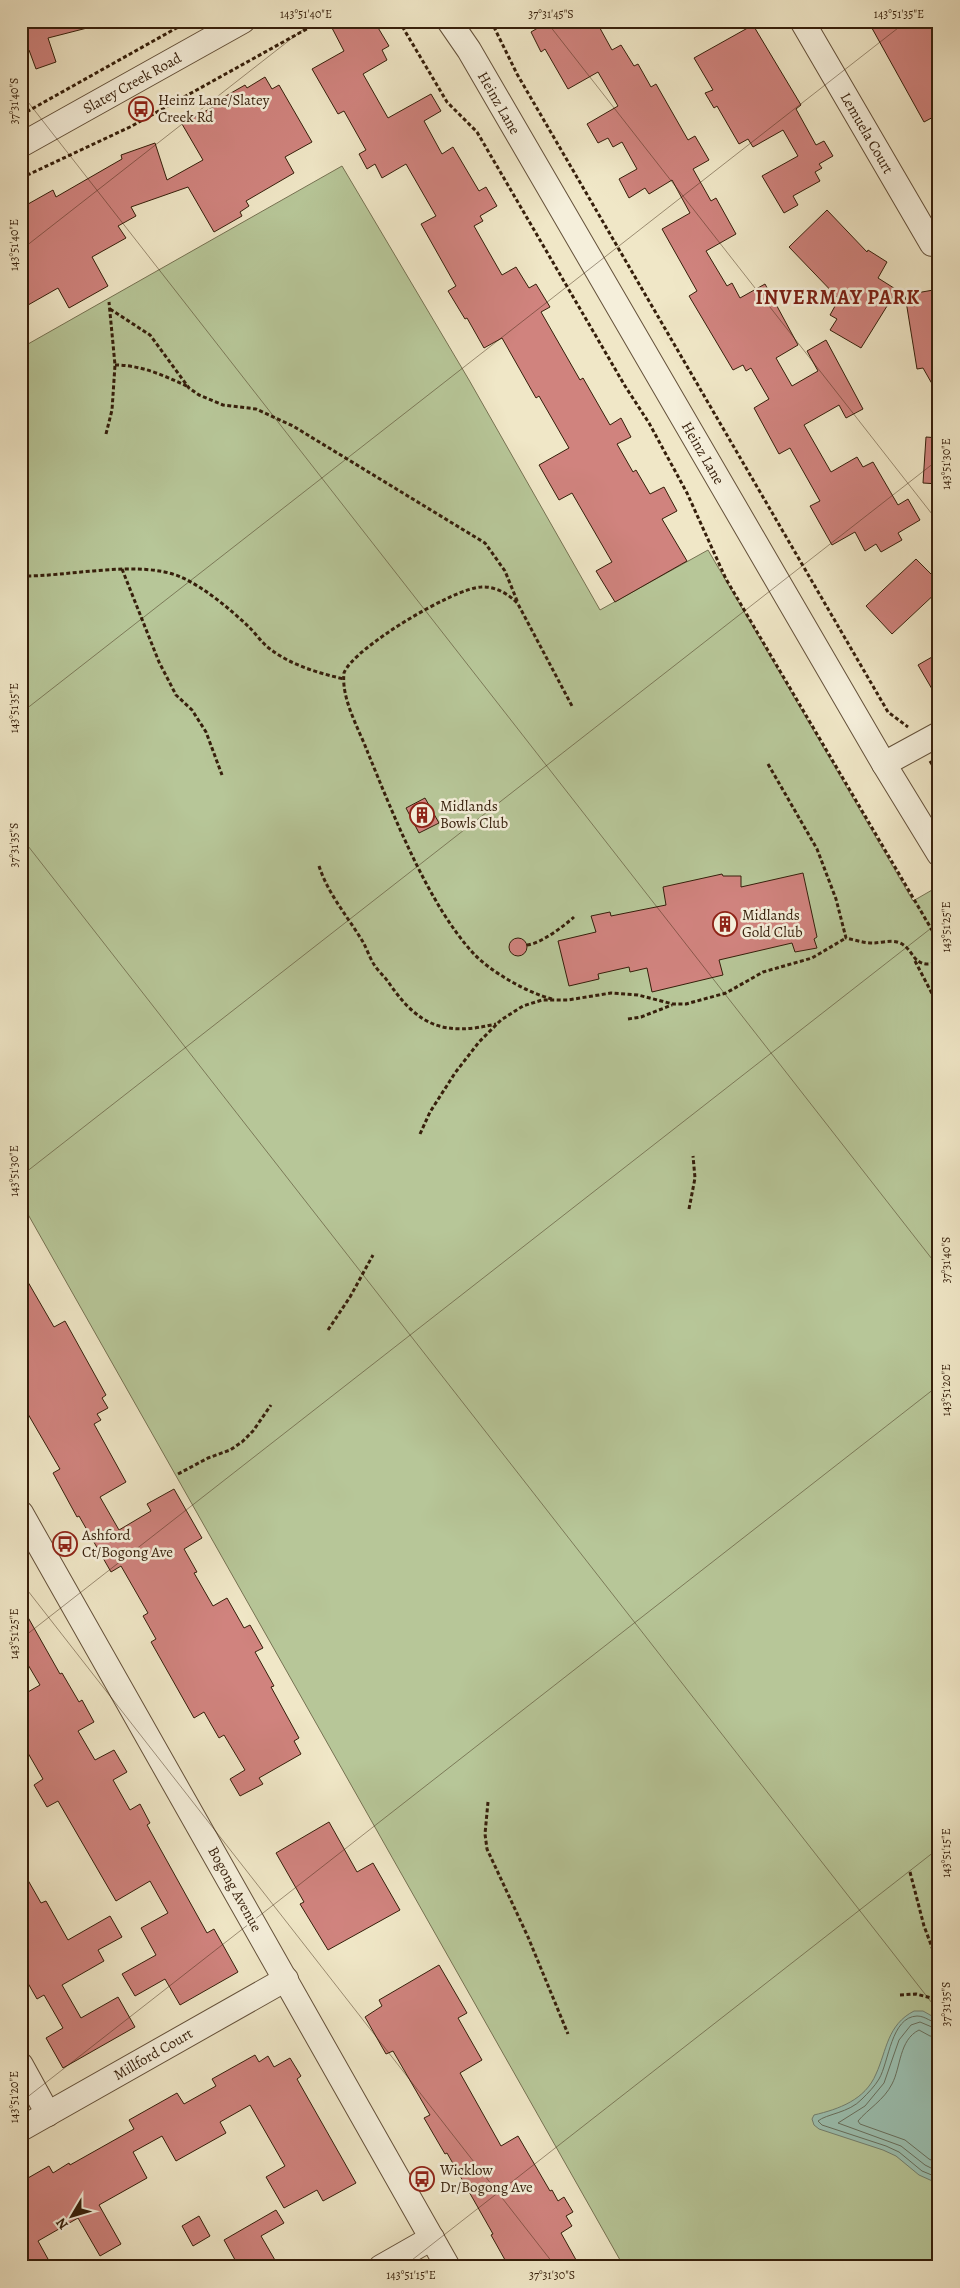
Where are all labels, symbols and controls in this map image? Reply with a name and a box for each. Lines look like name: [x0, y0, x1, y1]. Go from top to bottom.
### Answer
text: 143°51'40"E: [280, 6, 332, 22]
text: 37°31'45"S: [528, 6, 574, 22]
text: 143°51'35"E: [874, 6, 924, 22]
street label: Slatey Creek Road: [79, 47, 186, 118]
street label: Heinz Lane: [473, 68, 525, 138]
text: 37°31'40"S: [6, 78, 22, 124]
street label: Lemuela Court: [836, 89, 898, 177]
place label: Heinz Lane/Slatey Creek Rd: [158, 90, 270, 127]
bus stop icon: Heinz Lane/Slatey Creek Rd: [128, 96, 154, 122]
text: 143°51'40"E: [6, 219, 22, 271]
district label: INVERMAY PARK: [755, 284, 921, 311]
street label: Heinz Lane: [677, 418, 729, 488]
text: 143°51'30"E: [938, 438, 954, 490]
text: 143°51'35"E: [6, 683, 22, 733]
place label: Midlands Bowls Club: [440, 796, 508, 833]
building icon: Midlands Bowls Club: [409, 802, 435, 828]
text: 37°31'35"S: [6, 823, 22, 867]
text: 143°51'25"E: [938, 901, 954, 953]
place label: Midlands Gold Club: [742, 905, 803, 942]
building icon: Midlands Gold Club: [712, 911, 738, 937]
text: 143°51'30"E: [6, 1145, 22, 1197]
text: 37°31'40"S: [938, 1237, 954, 1283]
text: 143°51'20"E: [938, 1364, 954, 1416]
place label: Ashford Ct/Bogong Ave: [81, 1525, 173, 1562]
bus stop icon: Ashford Ct/Bogong Ave: [52, 1531, 78, 1557]
text: 143°51'25"E: [6, 1608, 22, 1660]
text: 143°51'15"E: [938, 1828, 954, 1878]
street label: Bogong Avenue: [203, 1843, 267, 1935]
text: 37°31'35"S: [938, 1982, 954, 2026]
street label: Millford Court: [110, 2023, 196, 2085]
text: 143°51'20"E: [6, 2071, 22, 2123]
place label: Wicklow Dr/Bogong Ave: [439, 2160, 533, 2197]
bus stop icon: Wicklow Dr/Bogong Ave: [409, 2166, 435, 2192]
north arrow: [48, 2190, 98, 2240]
text: N: [52, 2214, 73, 2234]
text: 143°51'15"E: [386, 2267, 436, 2283]
text: 37°31'30"S: [529, 2267, 575, 2283]

